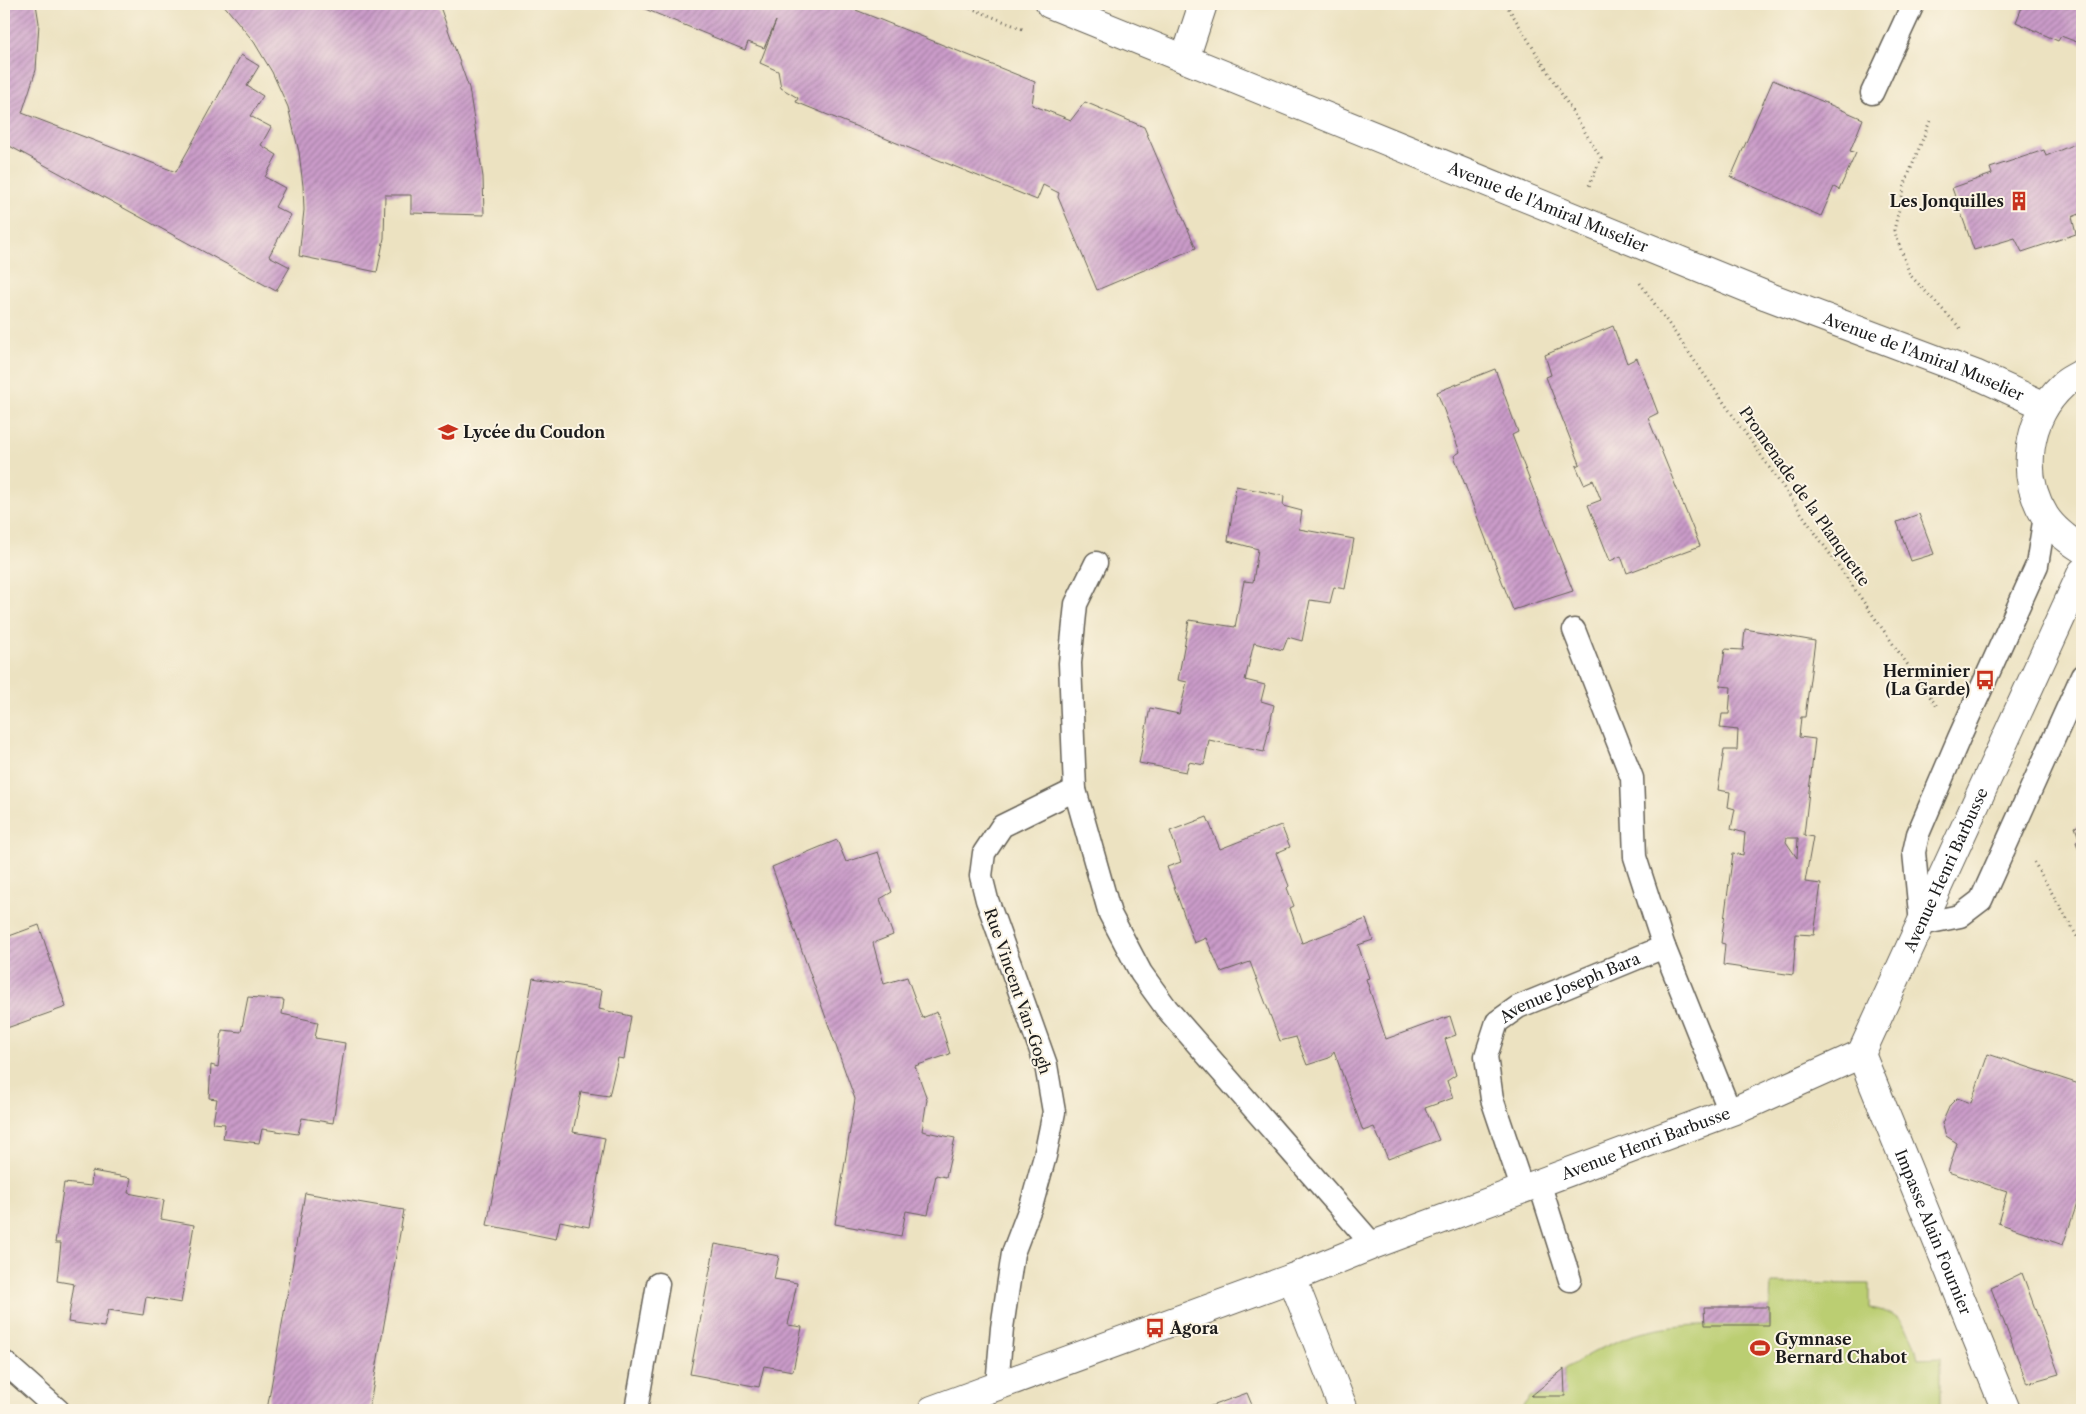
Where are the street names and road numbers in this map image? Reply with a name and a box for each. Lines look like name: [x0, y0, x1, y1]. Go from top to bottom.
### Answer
street label: Avenue de l'Amiral Muselier: [1444, 157, 1652, 257]
street label: Avenue de l'Amiral Muselier: [1819, 308, 2027, 405]
street label: Promenade de la Planquette: [1735, 402, 1875, 590]
street label: Avenue Henri Barbusse: [1899, 784, 1992, 956]
street label: Rue Vincent Van-Gogh: [980, 905, 1056, 1077]
street label: Avenue Joseph Bara: [1495, 948, 1643, 1028]
street label: Avenue Henri Barbusse: [1558, 1103, 1733, 1184]
street label: Impasse Alain Fournier: [1891, 1146, 1976, 1318]

